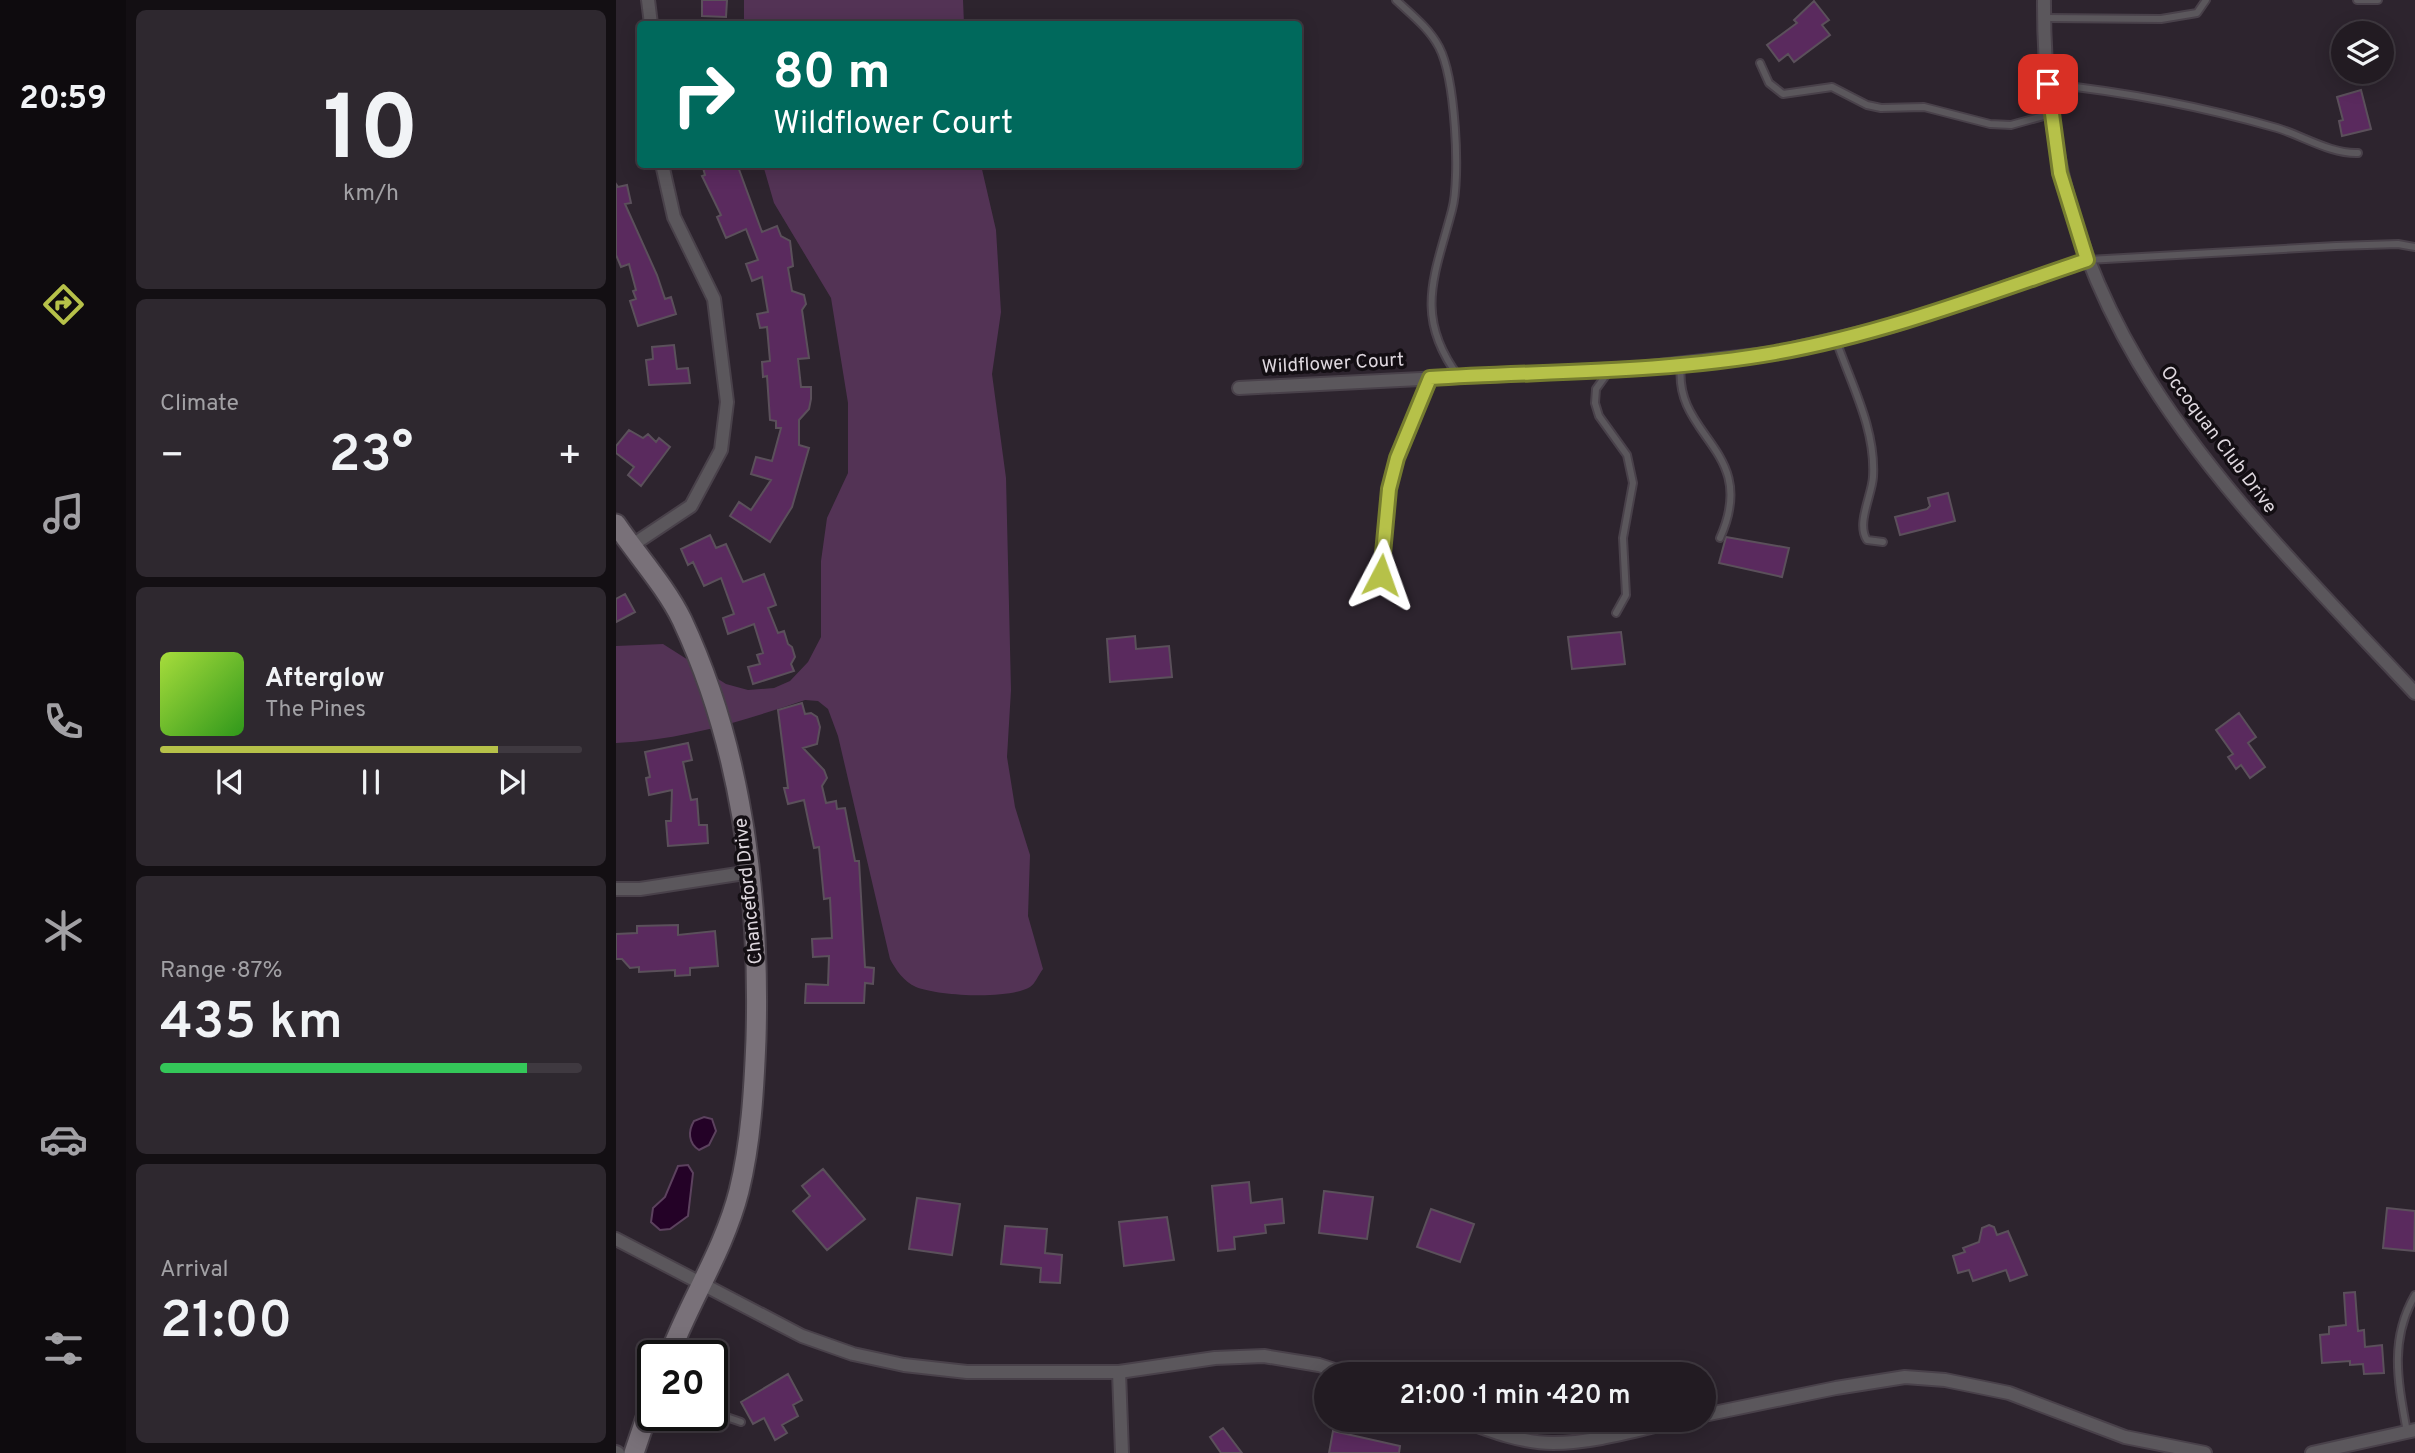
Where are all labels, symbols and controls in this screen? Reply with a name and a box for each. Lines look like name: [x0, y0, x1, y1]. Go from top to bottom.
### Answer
map controls: [2331, 21, 2394, 84]
button: layers: [2331, 21, 2394, 84]
text: 80 m: [773, 44, 890, 106]
icon: right: [658, 49, 749, 140]
pin: [2018, 54, 2078, 114]
icon: arrive: [2029, 65, 2067, 103]
text: 10: [323, 77, 419, 192]
text: 20:59: [19, 80, 107, 120]
text: Wildflower Court: [773, 105, 1013, 145]
text: km/h: [343, 180, 399, 209]
icon: directions: [39, 280, 88, 329]
street label: Wildflower Court: [1261, 348, 1405, 380]
street label: Occoquan Club Drive: [2155, 361, 2281, 519]
text: Climate: [160, 390, 239, 419]
text: 23°: [329, 424, 413, 490]
text: −: [160, 433, 185, 482]
text: +: [557, 433, 582, 482]
icon: music: [39, 489, 88, 538]
position arrow: [1344, 538, 1418, 612]
text: Afterglow: [265, 663, 385, 696]
text: The Pines: [265, 696, 366, 725]
icon: phone: [39, 697, 88, 746]
icon: previous: [211, 763, 249, 801]
icon: pause: [352, 763, 390, 801]
icon: next: [493, 763, 531, 801]
street label: Chanceford Drive: [729, 817, 769, 965]
icon: climate: [39, 906, 88, 955]
text: Range · 87%: [160, 957, 283, 986]
text: 435 km: [160, 991, 343, 1057]
icon: car: [39, 1115, 88, 1164]
text: Arrival: [160, 1256, 229, 1285]
text: 21:00: [160, 1290, 292, 1356]
icon: filters: [39, 1324, 88, 1373]
speed limit sign: 20: [637, 1340, 728, 1431]
text: 21:00 · 1 min · 420 m: [1399, 1380, 1631, 1413]

